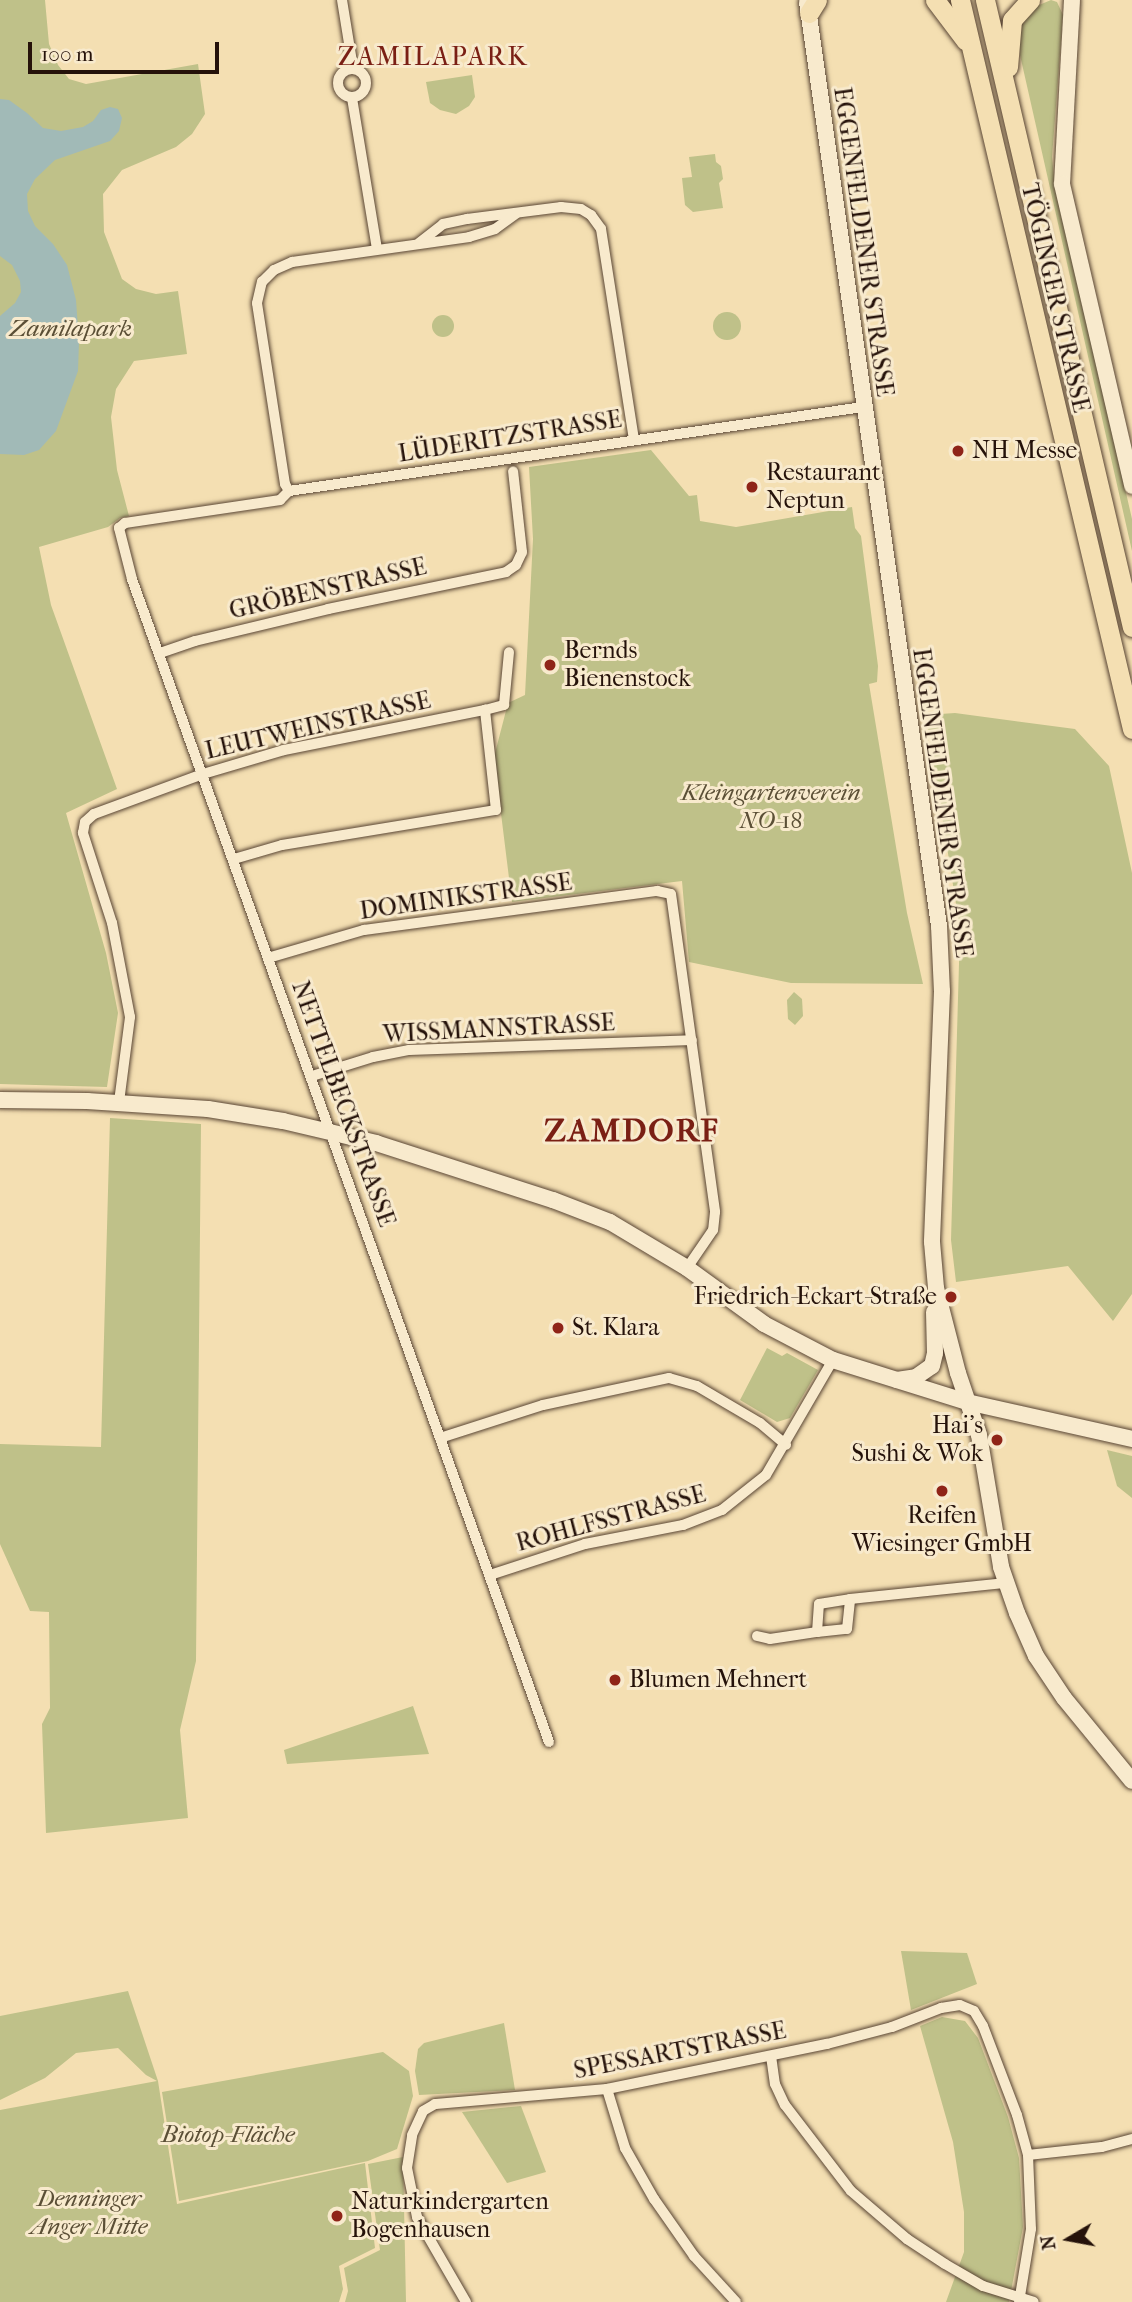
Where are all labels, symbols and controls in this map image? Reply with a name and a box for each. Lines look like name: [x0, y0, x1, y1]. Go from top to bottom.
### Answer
scale bar: [32, 28, 222, 72]
district label: ZAMILAPARK: [339, 41, 527, 73]
text: 100 m: [41, 42, 94, 66]
street label: EGGENFELDENER STRASSE: [827, 85, 899, 399]
street label: TÖGINGER STRASSE: [1015, 180, 1095, 416]
park label: Zamilapark: [10, 315, 132, 343]
street label: LÜDERITZSTRASSE: [396, 405, 624, 469]
place label: NH Messe: [972, 437, 1077, 465]
marker: NH Messe: [950, 443, 966, 459]
place label: Restaurant Neptun: [766, 459, 881, 515]
marker: Restaurant Neptun: [744, 479, 760, 495]
street label: GRÖBENSTRASSE: [227, 552, 429, 626]
place label: Bernds Bienenstock: [564, 637, 690, 693]
street label: EGGENFELDENER STRASSE: [906, 646, 978, 960]
marker: Bernds Bienenstock: [542, 657, 558, 673]
street label: LEUTWEINSTRASSE: [202, 686, 434, 766]
park label: Kleingartenverein NO-18: [681, 779, 861, 835]
street label: DOMINIKSTRASSE: [358, 868, 574, 926]
street label: NETTELBECKSTRASSE: [285, 977, 401, 1231]
street label: WISSMANNSTRASSE: [382, 1009, 616, 1049]
district label: ZAMDORF: [545, 1112, 719, 1150]
place label: Friedrich-Eckart-Straße: [694, 1283, 937, 1311]
marker: Friedrich-Eckart-Straße: [943, 1289, 959, 1305]
place label: St. Klara: [572, 1314, 659, 1342]
marker: St. Klara: [550, 1320, 566, 1336]
place label: Hai's Sushi & Wok: [851, 1412, 983, 1468]
marker: Hai's Sushi & Wok: [989, 1432, 1005, 1448]
street label: ROHLFSSTRASSE: [513, 1480, 709, 1558]
marker: Reifen Wiesinger GmbH: [934, 1483, 950, 1499]
place label: Reifen Wiesinger GmbH: [852, 1502, 1032, 1558]
place label: Blumen Mehnert: [629, 1666, 807, 1694]
marker: Blumen Mehnert: [607, 1672, 623, 1688]
street label: SPESSARTSTRASSE: [571, 2016, 789, 2086]
park label: Biotop-Fläche: [161, 2121, 295, 2149]
park label: Denninger Anger Mitte: [31, 2185, 147, 2241]
place label: Naturkindergarten Bogenhausen: [351, 2188, 549, 2244]
north arrow: [1034, 2204, 1104, 2274]
marker: Naturkindergarten Bogenhausen: [329, 2208, 345, 2224]
text: N: [1036, 2234, 1060, 2252]

